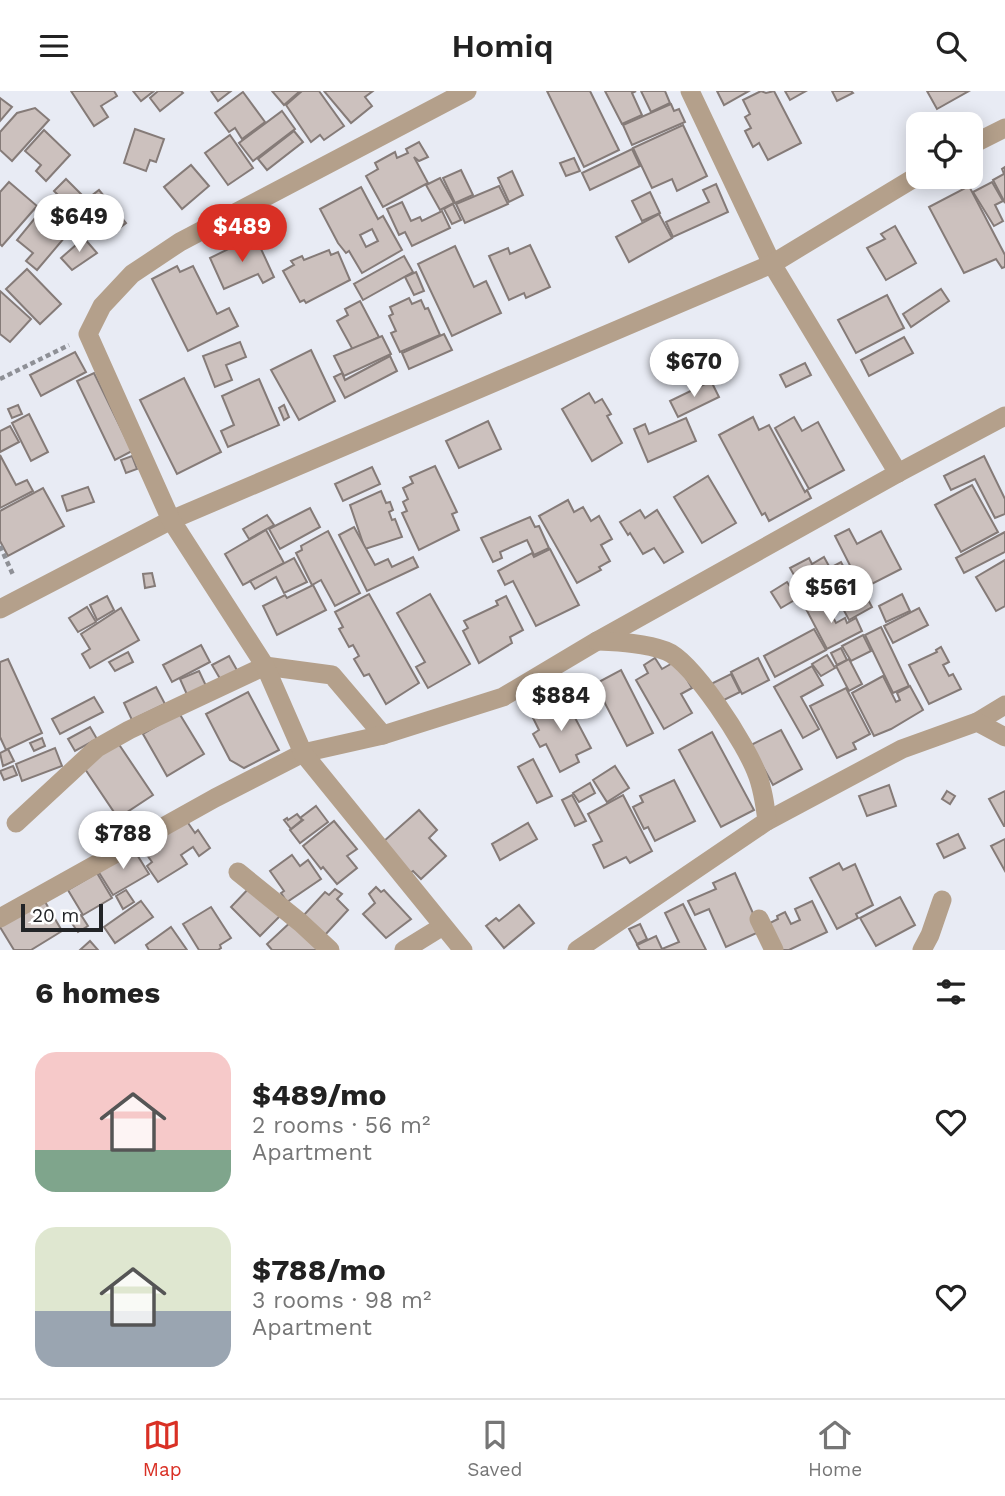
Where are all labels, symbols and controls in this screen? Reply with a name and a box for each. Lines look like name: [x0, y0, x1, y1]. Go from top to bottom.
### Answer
icon: menu: [35, 27, 73, 65]
text: Homiq: [452, 27, 554, 65]
icon: search: [932, 27, 970, 65]
map controls: [906, 112, 983, 189]
button: locate: [906, 112, 983, 189]
pin: $649: [38, 195, 120, 254]
text: $649: [50, 203, 108, 230]
pin: $489: [201, 205, 283, 264]
text: $489: [213, 213, 271, 240]
pin: $670: [653, 339, 735, 399]
text: $670: [666, 348, 722, 375]
pin: $561: [790, 566, 872, 625]
text: $561: [805, 574, 857, 601]
pin: $884: [520, 673, 602, 733]
text: $884: [532, 682, 590, 709]
pin: $788: [82, 811, 164, 871]
text: $788: [94, 820, 152, 847]
scale bar: [21, 901, 103, 933]
text: 20 m: [32, 904, 79, 927]
icon: filters: [932, 973, 970, 1011]
text: 6 homes: [35, 975, 160, 1010]
text: $489/mo: [252, 1077, 386, 1112]
icon: home: [91, 1080, 175, 1164]
icon: heart: [932, 1103, 970, 1141]
text: 2 rooms · 56 m²: [252, 1112, 430, 1139]
text: Apartment: [252, 1139, 372, 1166]
text: $788/mo: [252, 1252, 386, 1287]
icon: home: [91, 1255, 175, 1339]
icon: heart: [932, 1278, 970, 1316]
text: 3 rooms · 98 m²: [252, 1287, 431, 1314]
text: Apartment: [252, 1314, 372, 1341]
tab: Map: [143, 1416, 182, 1481]
tab: Saved: [467, 1416, 522, 1481]
tab: Home: [808, 1416, 862, 1481]

